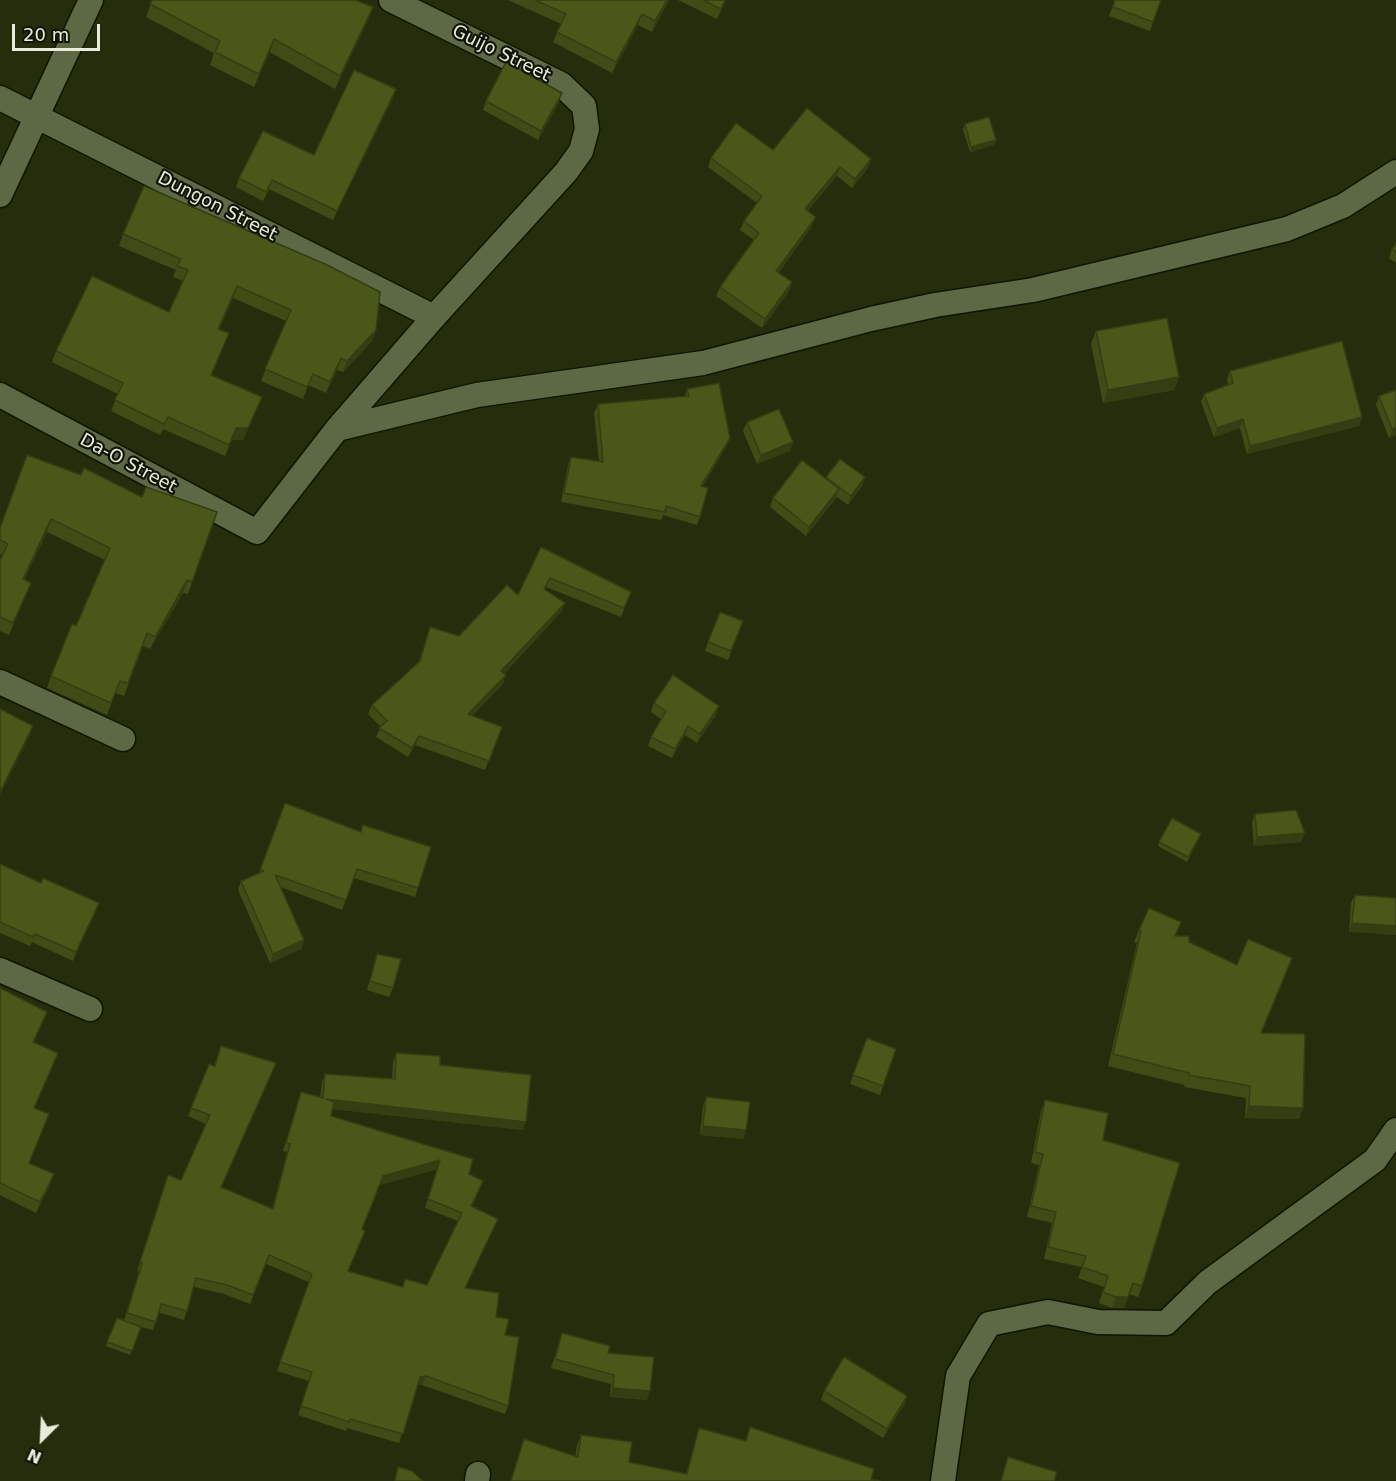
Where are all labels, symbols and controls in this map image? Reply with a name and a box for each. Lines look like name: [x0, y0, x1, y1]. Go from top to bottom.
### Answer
scale bar: [15, 12, 104, 50]
street label: Guijo Street: [448, 21, 554, 87]
text: 20 m: [23, 24, 69, 45]
street label: Dungon Street: [154, 168, 280, 246]
street label: Da-O Street: [76, 429, 180, 499]
north arrow: [12, 1409, 72, 1469]
text: N: [25, 1445, 44, 1467]

